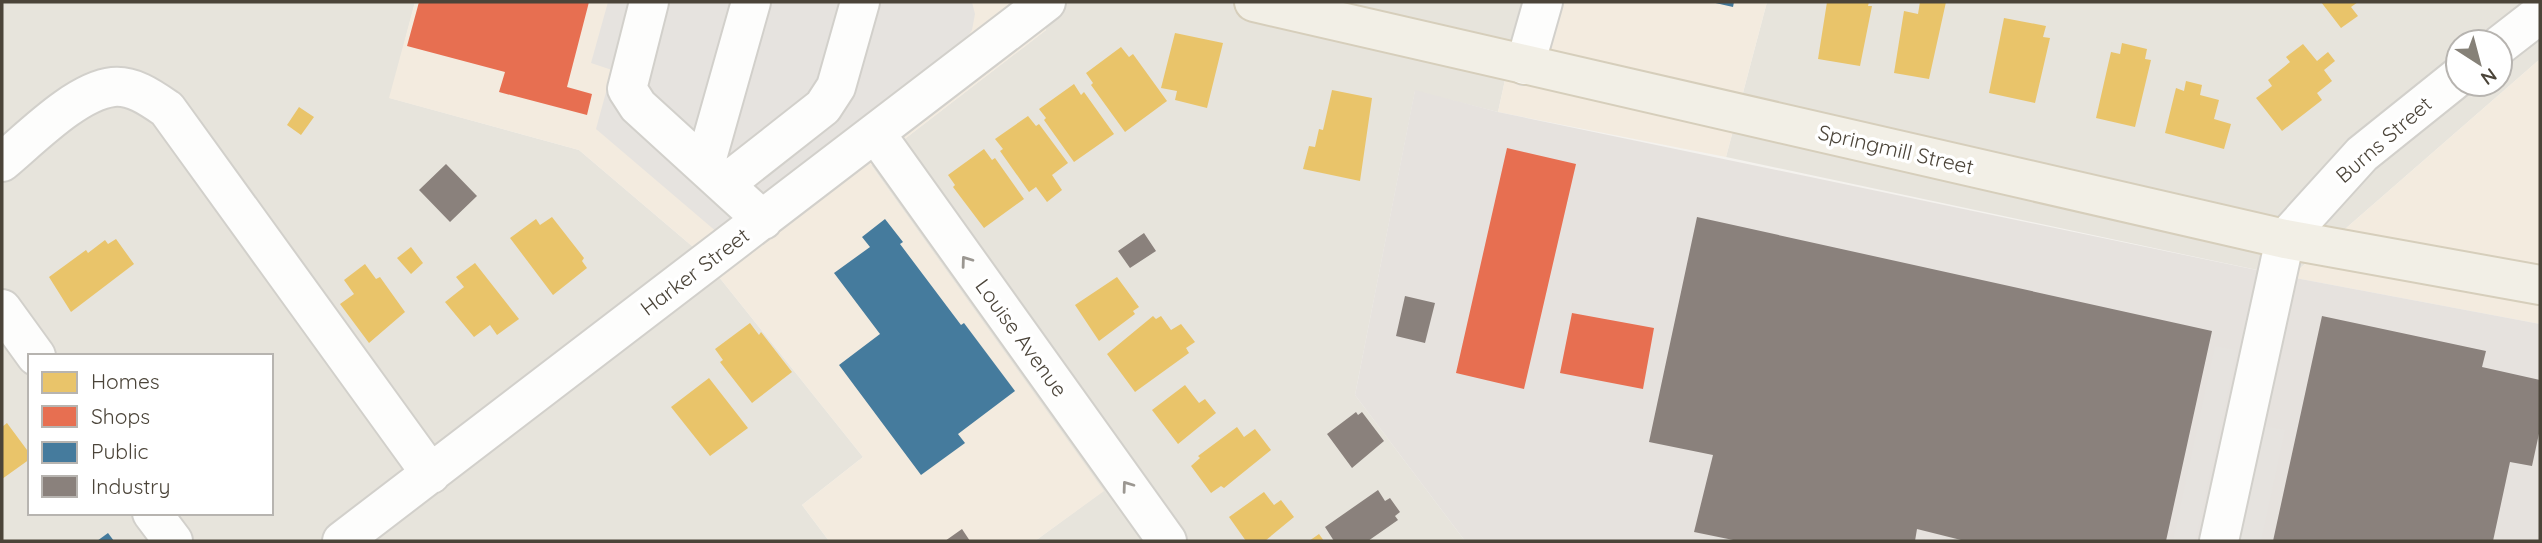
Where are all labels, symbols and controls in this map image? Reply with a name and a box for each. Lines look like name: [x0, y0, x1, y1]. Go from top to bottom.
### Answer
north arrow: [2444, 28, 2514, 98]
text: N: [2476, 63, 2502, 91]
street label: Burns Street: [2330, 90, 2437, 188]
street label: Springmill Street: [1816, 118, 1977, 180]
street label: Harker Street: [635, 222, 754, 321]
one-way arrow: [962, 256, 974, 269]
street label: Louise Avenue: [970, 273, 1073, 402]
legend: [28, 354, 273, 515]
text: Homes: [91, 368, 160, 394]
text: Shops: [91, 403, 150, 429]
text: Public: [91, 438, 148, 464]
text: Industry: [91, 473, 170, 499]
one-way arrow: [1123, 481, 1135, 494]

